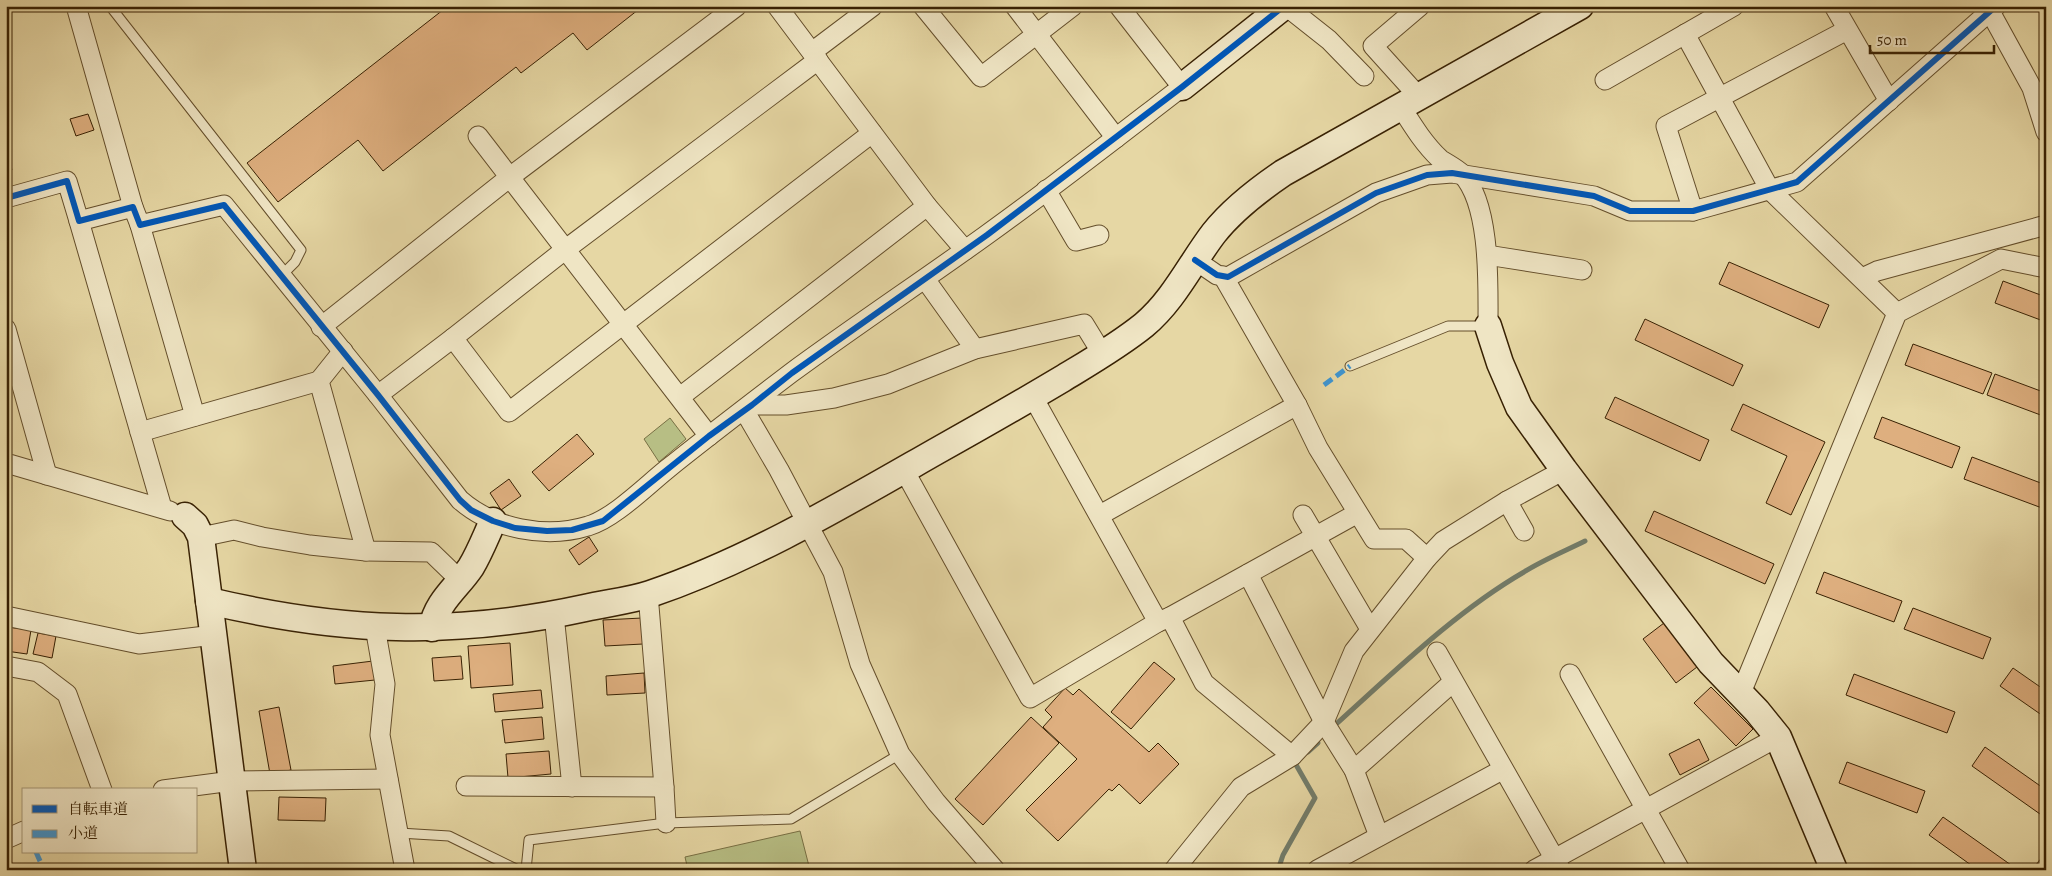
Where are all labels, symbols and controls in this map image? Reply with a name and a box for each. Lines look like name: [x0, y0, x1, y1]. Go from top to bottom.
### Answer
scale bar: [1870, 22, 1993, 54]
text: 50 m: [1877, 30, 1907, 50]
legend: [22, 788, 198, 854]
text: 自転車道: [68, 799, 128, 819]
text: 小道: [68, 823, 98, 843]

